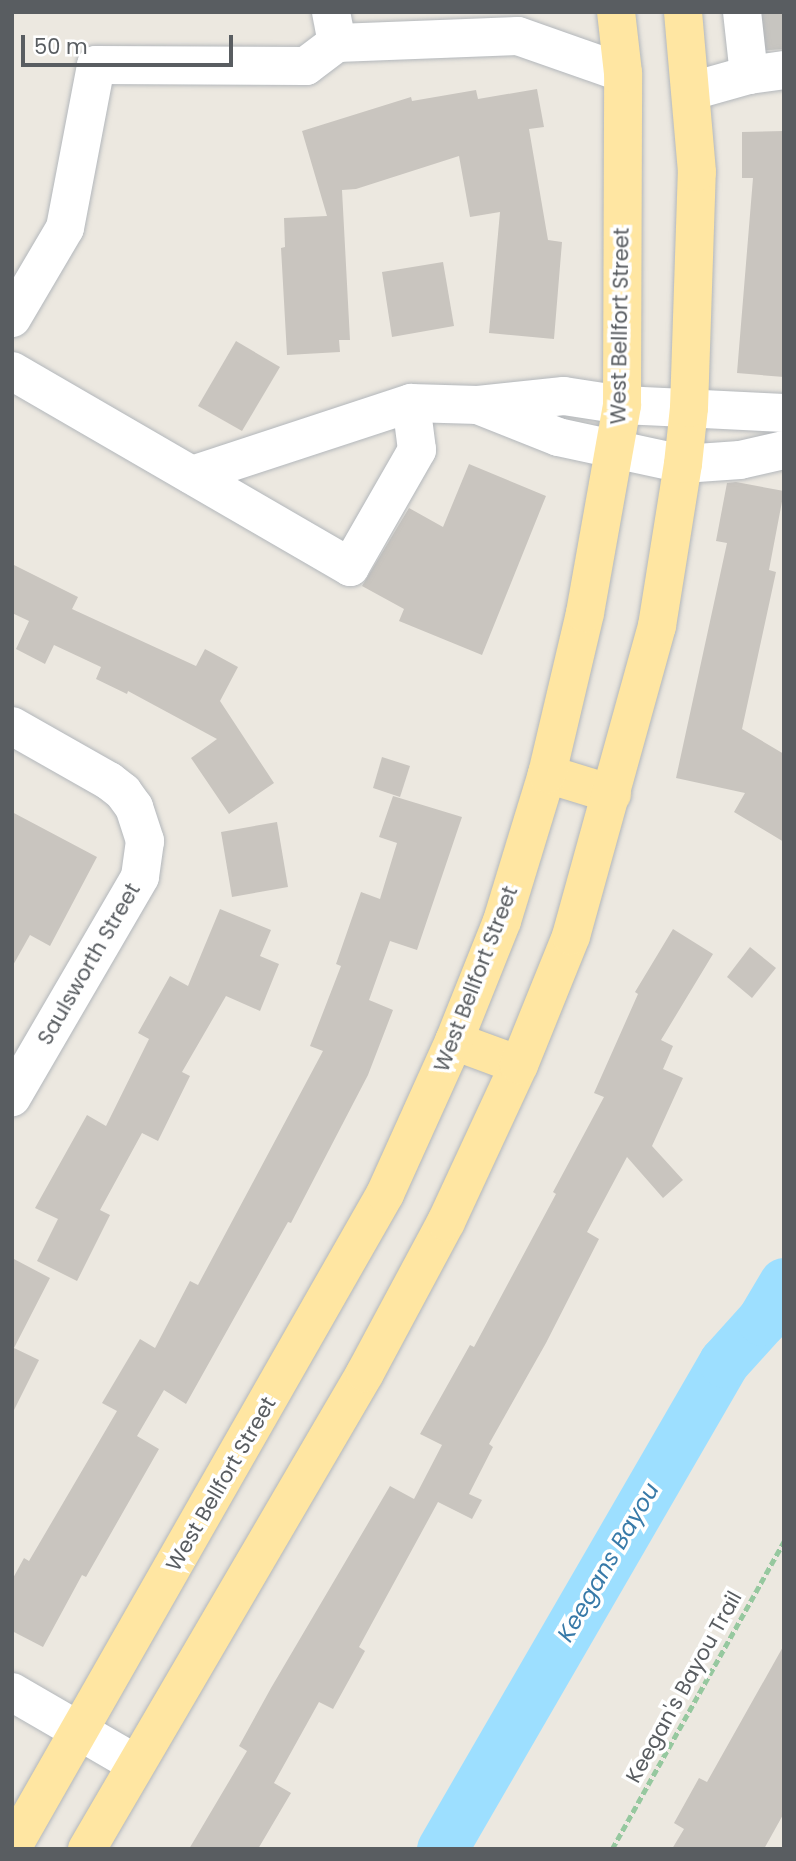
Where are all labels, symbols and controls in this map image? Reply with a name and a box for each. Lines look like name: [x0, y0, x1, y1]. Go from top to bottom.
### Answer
scale bar: [24, 21, 236, 65]
text: 50 m: [34, 32, 88, 61]
street label: West Bellfort Street: [606, 227, 634, 425]
street label: Saulsworth Street: [32, 879, 146, 1049]
street label: West Bellfort Street: [429, 883, 523, 1075]
street label: West Bellfort Street: [161, 1392, 281, 1576]
water label: Keegans Bayou: [551, 1478, 665, 1646]
street label: Keegan's Bayou Trail: [621, 1587, 747, 1787]

